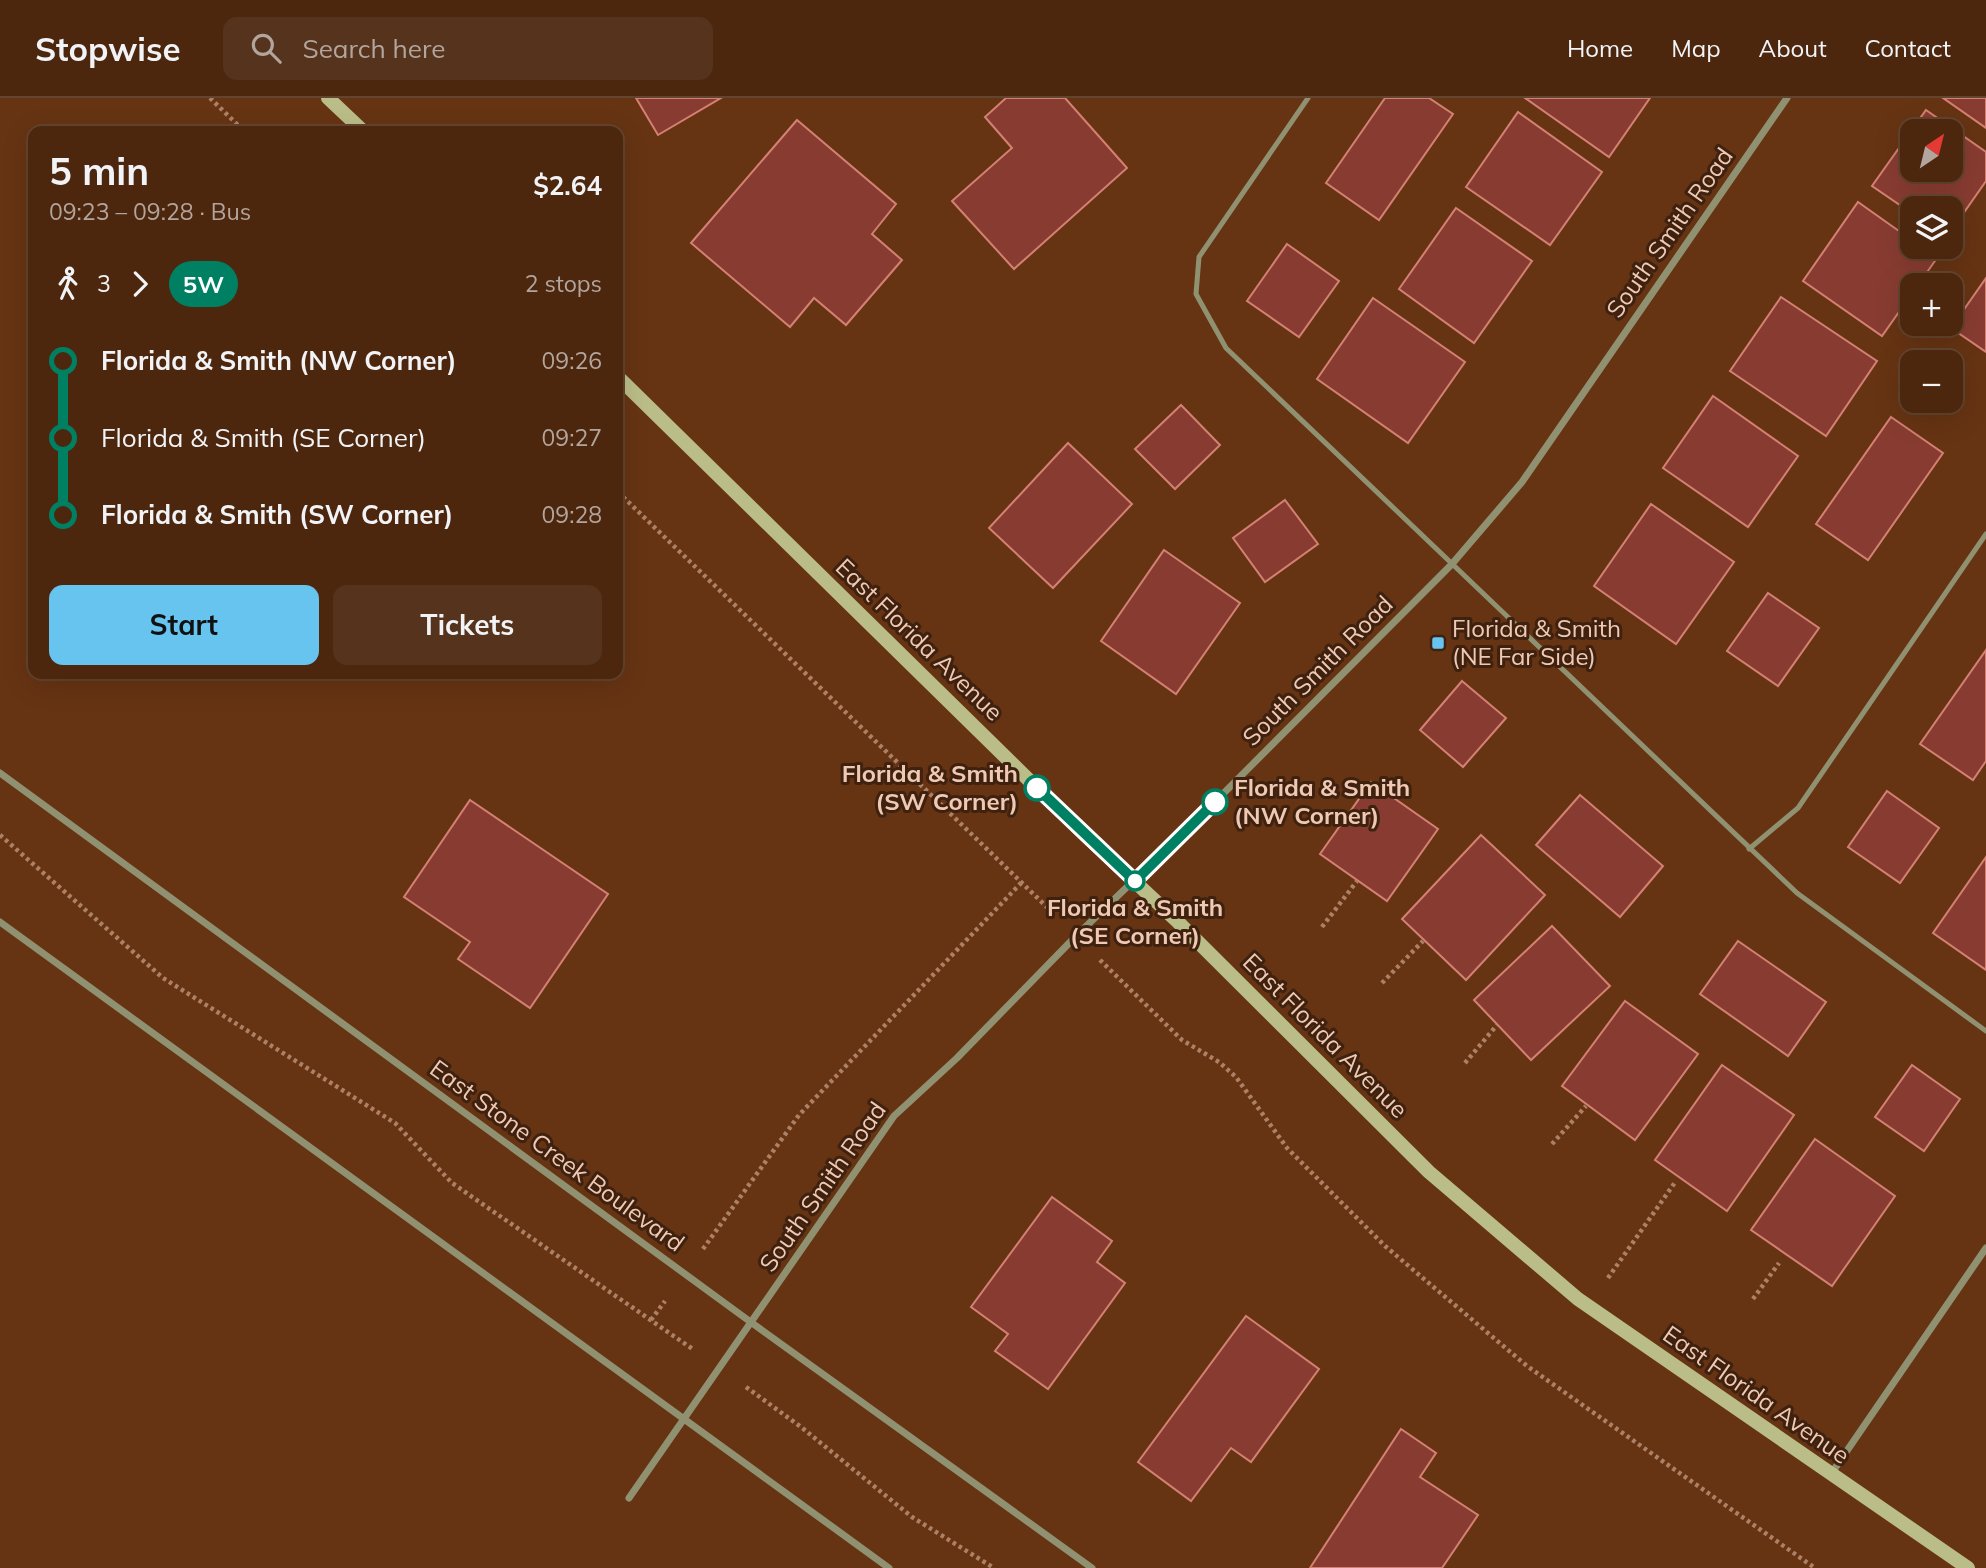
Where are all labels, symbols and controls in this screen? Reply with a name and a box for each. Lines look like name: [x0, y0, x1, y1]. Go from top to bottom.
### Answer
search box: [223, 17, 713, 80]
text: Stopwise: [35, 28, 181, 69]
icon: search: [247, 29, 285, 67]
text: Search here: [303, 32, 445, 65]
text: Home: [1567, 33, 1633, 63]
text: Map: [1671, 33, 1721, 63]
text: About: [1759, 33, 1827, 63]
text: Contact: [1865, 33, 1951, 63]
north arrow: [1900, 119, 1964, 182]
map controls: [1900, 119, 1963, 413]
street label: South Smith Road: [1599, 142, 1739, 323]
text: 5 min: [49, 147, 149, 195]
text: $2.64: [533, 169, 602, 202]
button: layers: [1900, 196, 1963, 259]
text: 09:23 – 09:28 · Bus: [49, 197, 251, 226]
icon: walk: [49, 265, 87, 303]
icon: forward: [121, 265, 159, 303]
text: 3: [97, 269, 111, 298]
text: 5W: [183, 269, 224, 299]
text: 2 stops: [525, 269, 602, 298]
button: +: [1900, 273, 1963, 336]
text: Florida & Smith (NW Corner): [101, 344, 456, 377]
text: 09:26: [542, 346, 602, 375]
button: −: [1900, 350, 1963, 413]
text: Florida & Smith (SE Corner): [101, 421, 426, 454]
text: 09:27: [542, 423, 602, 452]
text: Florida & Smith (SW Corner): [101, 498, 453, 531]
text: 09:28: [542, 500, 602, 529]
street label: East Florida Avenue: [830, 552, 1010, 727]
button: Start: [49, 585, 319, 665]
button: Tickets: [333, 585, 602, 665]
street label: South Smith Road: [1236, 589, 1399, 752]
place label: Florida & Smith (NE Far Side): [1452, 613, 1621, 671]
marker: Florida & Smith (NE Far Side): [1430, 635, 1446, 651]
place label: Florida & Smith (SW Corner): [842, 758, 1018, 816]
place label: Florida & Smith (NW Corner): [1234, 772, 1410, 830]
marker: Florida & Smith (SW Corner): [1024, 775, 1050, 801]
marker: Florida & Smith (NW Corner): [1202, 789, 1228, 815]
marker: Florida & Smith (SE Corner): [1125, 871, 1145, 891]
place label: Florida & Smith (SE Corner): [1047, 892, 1223, 950]
street label: East Florida Avenue: [1237, 947, 1414, 1124]
street label: East Stone Creek Boulevard: [425, 1053, 691, 1258]
street label: South Smith Road: [752, 1096, 892, 1277]
street label: East Florida Avenue: [1658, 1319, 1856, 1470]

